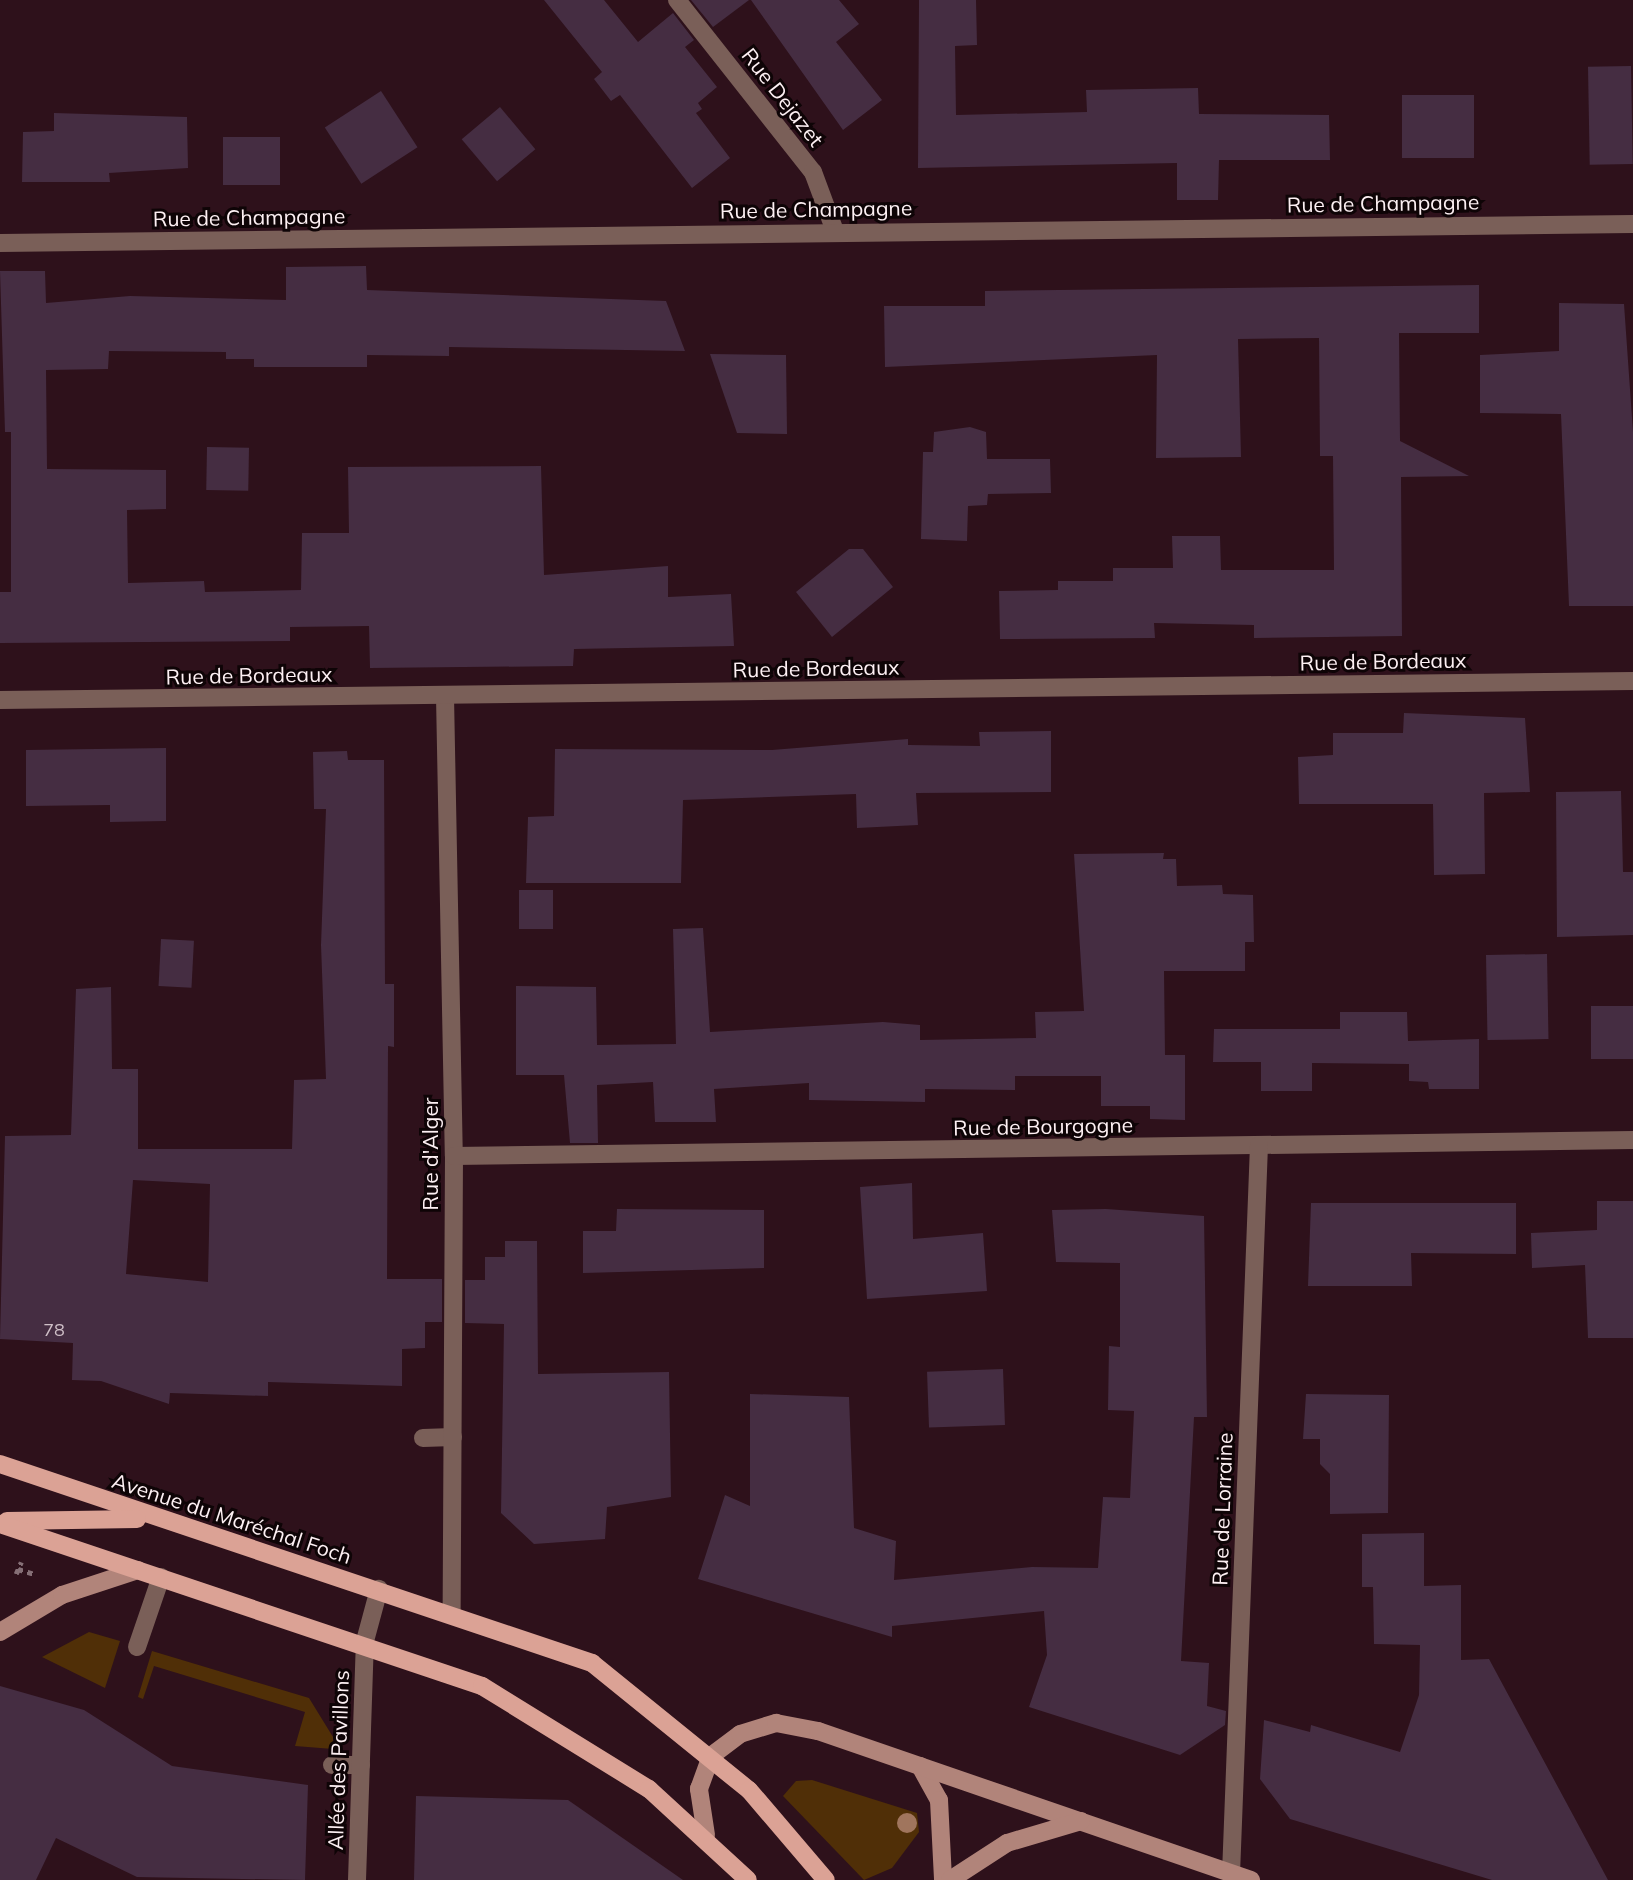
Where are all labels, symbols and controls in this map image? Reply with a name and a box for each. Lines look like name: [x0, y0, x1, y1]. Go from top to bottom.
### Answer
street label: Rue Dejazet: [737, 43, 829, 151]
street label: Rue de Champagne: [1287, 189, 1479, 217]
street label: Rue de Champagne: [720, 195, 912, 223]
street label: Rue de Champagne: [153, 203, 345, 231]
street label: Rue de Bordeaux: [1299, 647, 1467, 675]
street label: Rue de Bordeaux: [732, 654, 900, 682]
street label: Rue de Bordeaux: [165, 661, 333, 689]
street label: Rue d'Alger: [417, 1098, 443, 1210]
street label: Rue de Bourgogne: [953, 1112, 1133, 1140]
house number: 78: [43, 1319, 65, 1341]
street label: Rue de Lorraine: [1207, 1432, 1237, 1586]
street label: Avenue du Maréchal Foch: [109, 1467, 355, 1569]
street label: Allée des Pavillons: [322, 1670, 354, 1850]

